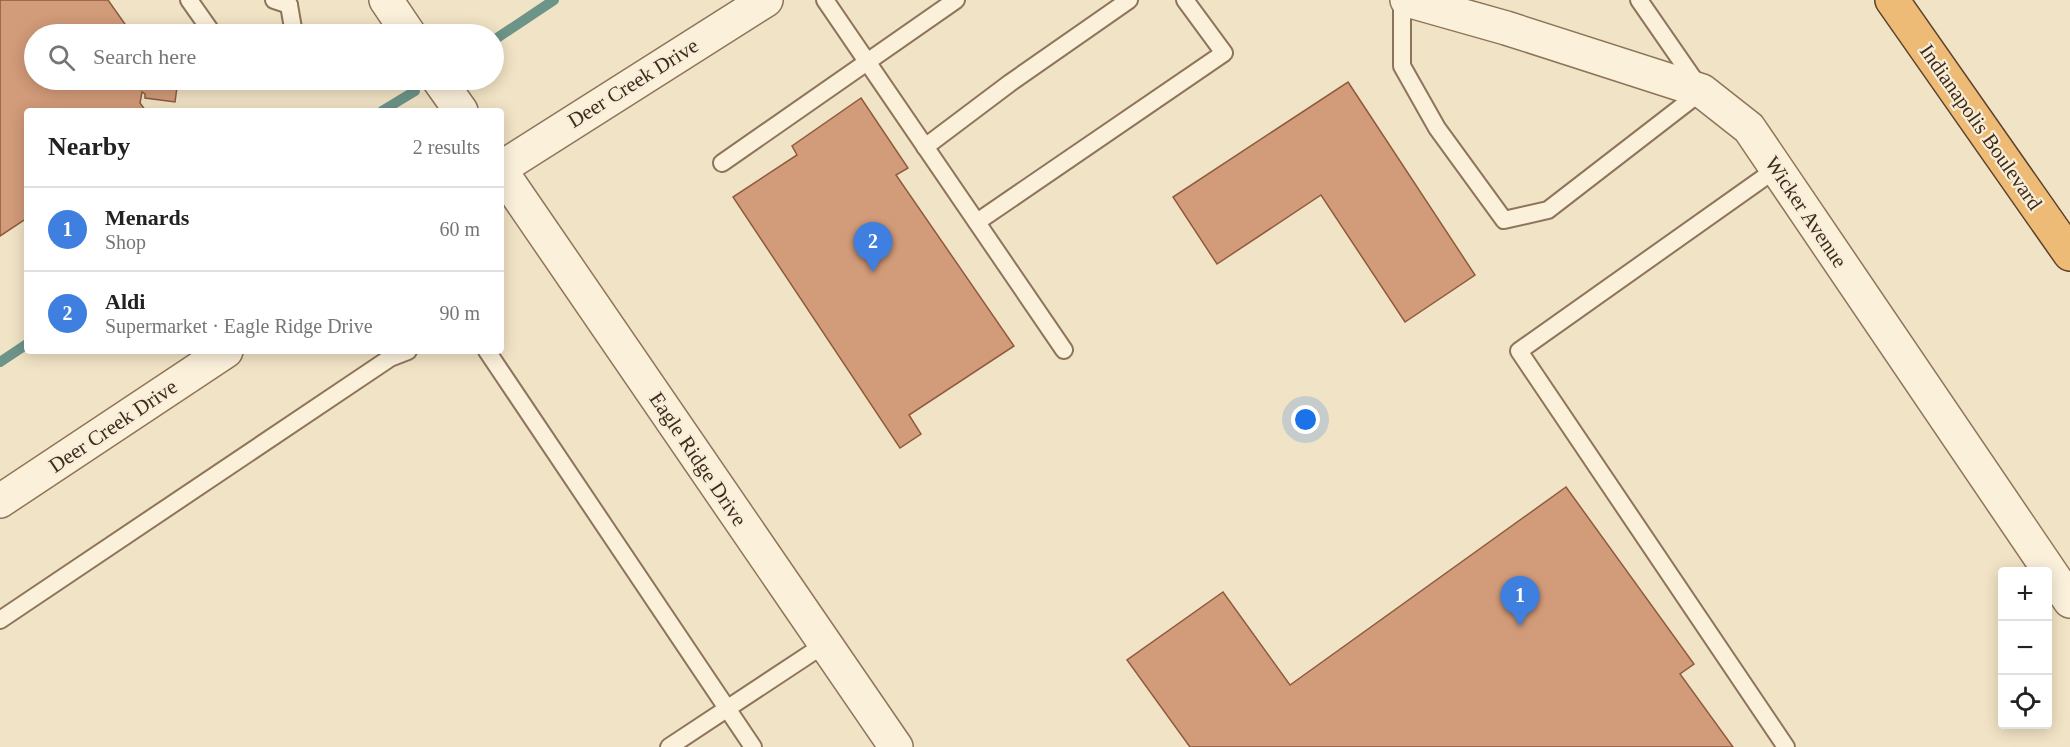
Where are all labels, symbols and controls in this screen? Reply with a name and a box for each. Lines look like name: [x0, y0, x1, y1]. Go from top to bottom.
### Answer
search box: [24, 24, 504, 90]
street label: Deer Creek Drive: [563, 33, 703, 133]
street label: Indianapolis Boulevard: [1915, 40, 2047, 215]
icon: search: [45, 41, 78, 74]
text: Search here: [93, 44, 196, 69]
text: Nearby: [48, 132, 130, 161]
text: 2 results: [413, 136, 480, 158]
street label: Wicker Avenue: [1760, 152, 1852, 272]
text: Menards: [105, 205, 189, 230]
text: 1: [63, 218, 73, 240]
text: 60 m: [439, 218, 480, 240]
pin: 2: [854, 222, 892, 272]
text: Shop: [105, 231, 146, 253]
text: Aldi: [105, 289, 145, 314]
text: 2: [63, 302, 73, 324]
text: 90 m: [439, 302, 480, 324]
text: Supermarket · Eagle Ridge Drive: [105, 315, 373, 337]
street label: Deer Creek Drive: [44, 374, 182, 478]
street label: Eagle Ridge Drive: [644, 388, 752, 530]
your location: [1291, 405, 1320, 434]
map controls: [1998, 567, 2052, 729]
button: +: [1998, 567, 2052, 621]
pin: 1: [1500, 576, 1540, 626]
button: −: [1998, 621, 2052, 675]
button: locate: [1998, 675, 2052, 729]

